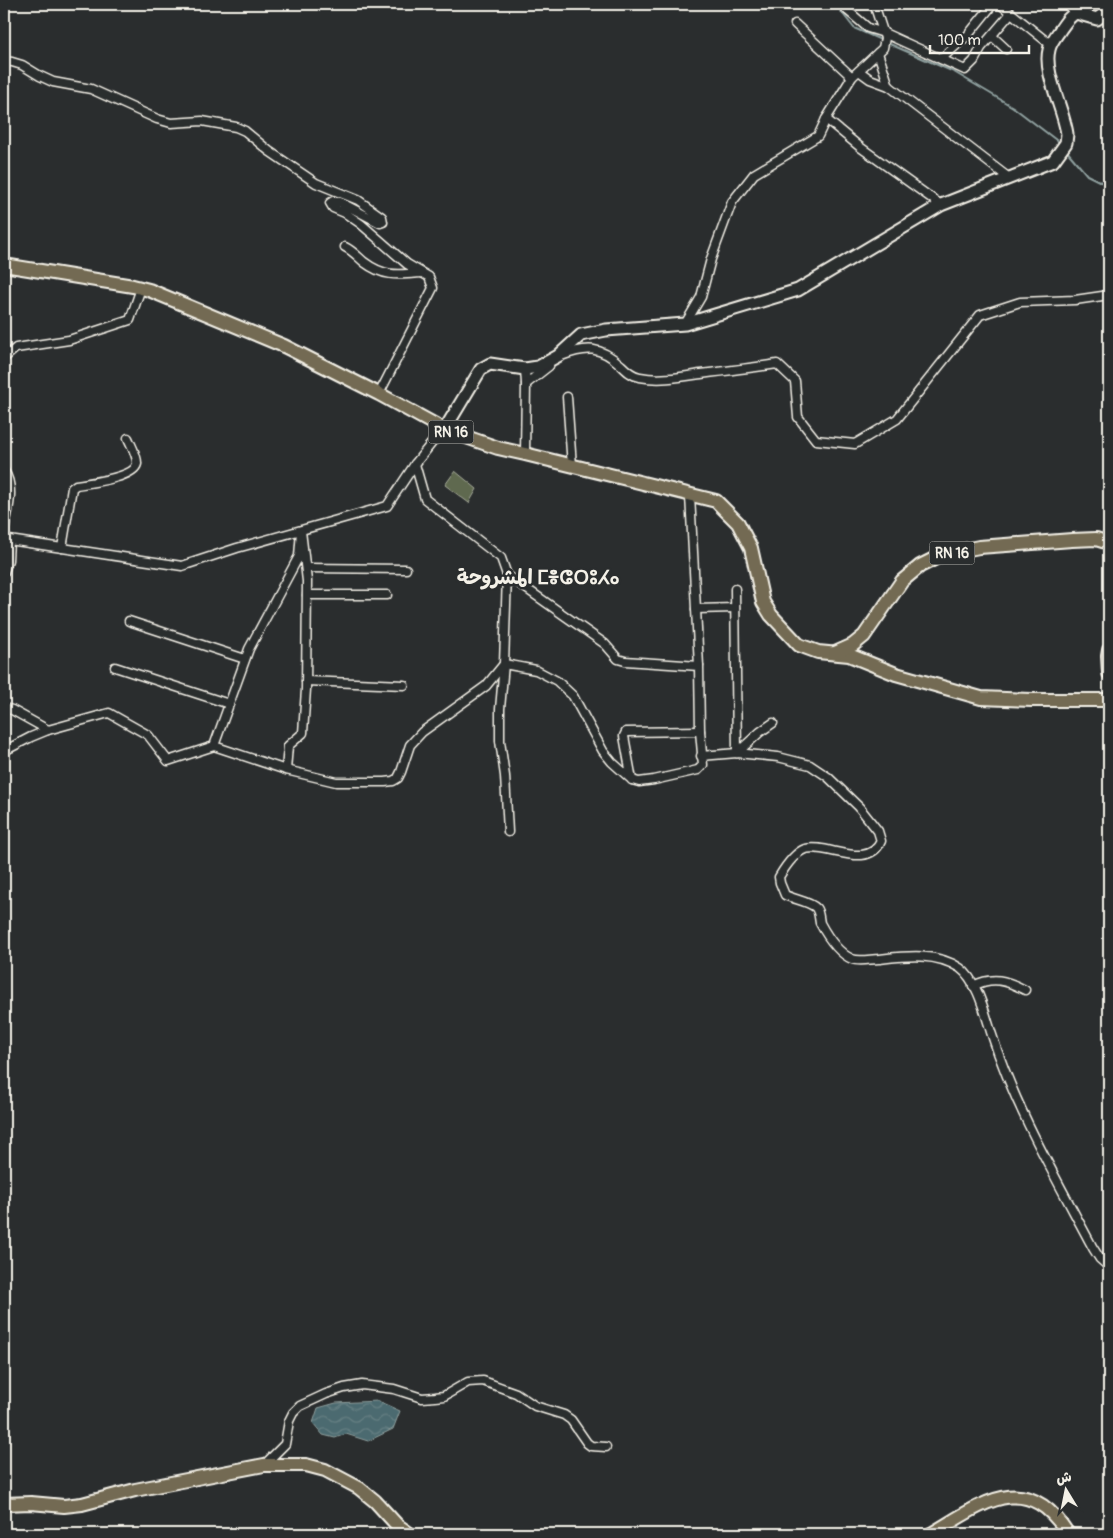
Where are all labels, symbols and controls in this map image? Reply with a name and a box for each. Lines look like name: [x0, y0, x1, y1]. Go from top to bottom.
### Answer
scale bar: [930, 22, 1029, 54]
text: 100 m: [938, 31, 981, 50]
road number: RN 16: [428, 421, 474, 444]
road number: RN 16: [930, 542, 974, 564]
district label: المشروحة ⵎⴻⵛⵔⵓⵃⴰ: [457, 565, 620, 590]
north arrow: [1040, 1466, 1090, 1516]
text: ش: [1055, 1468, 1073, 1487]

